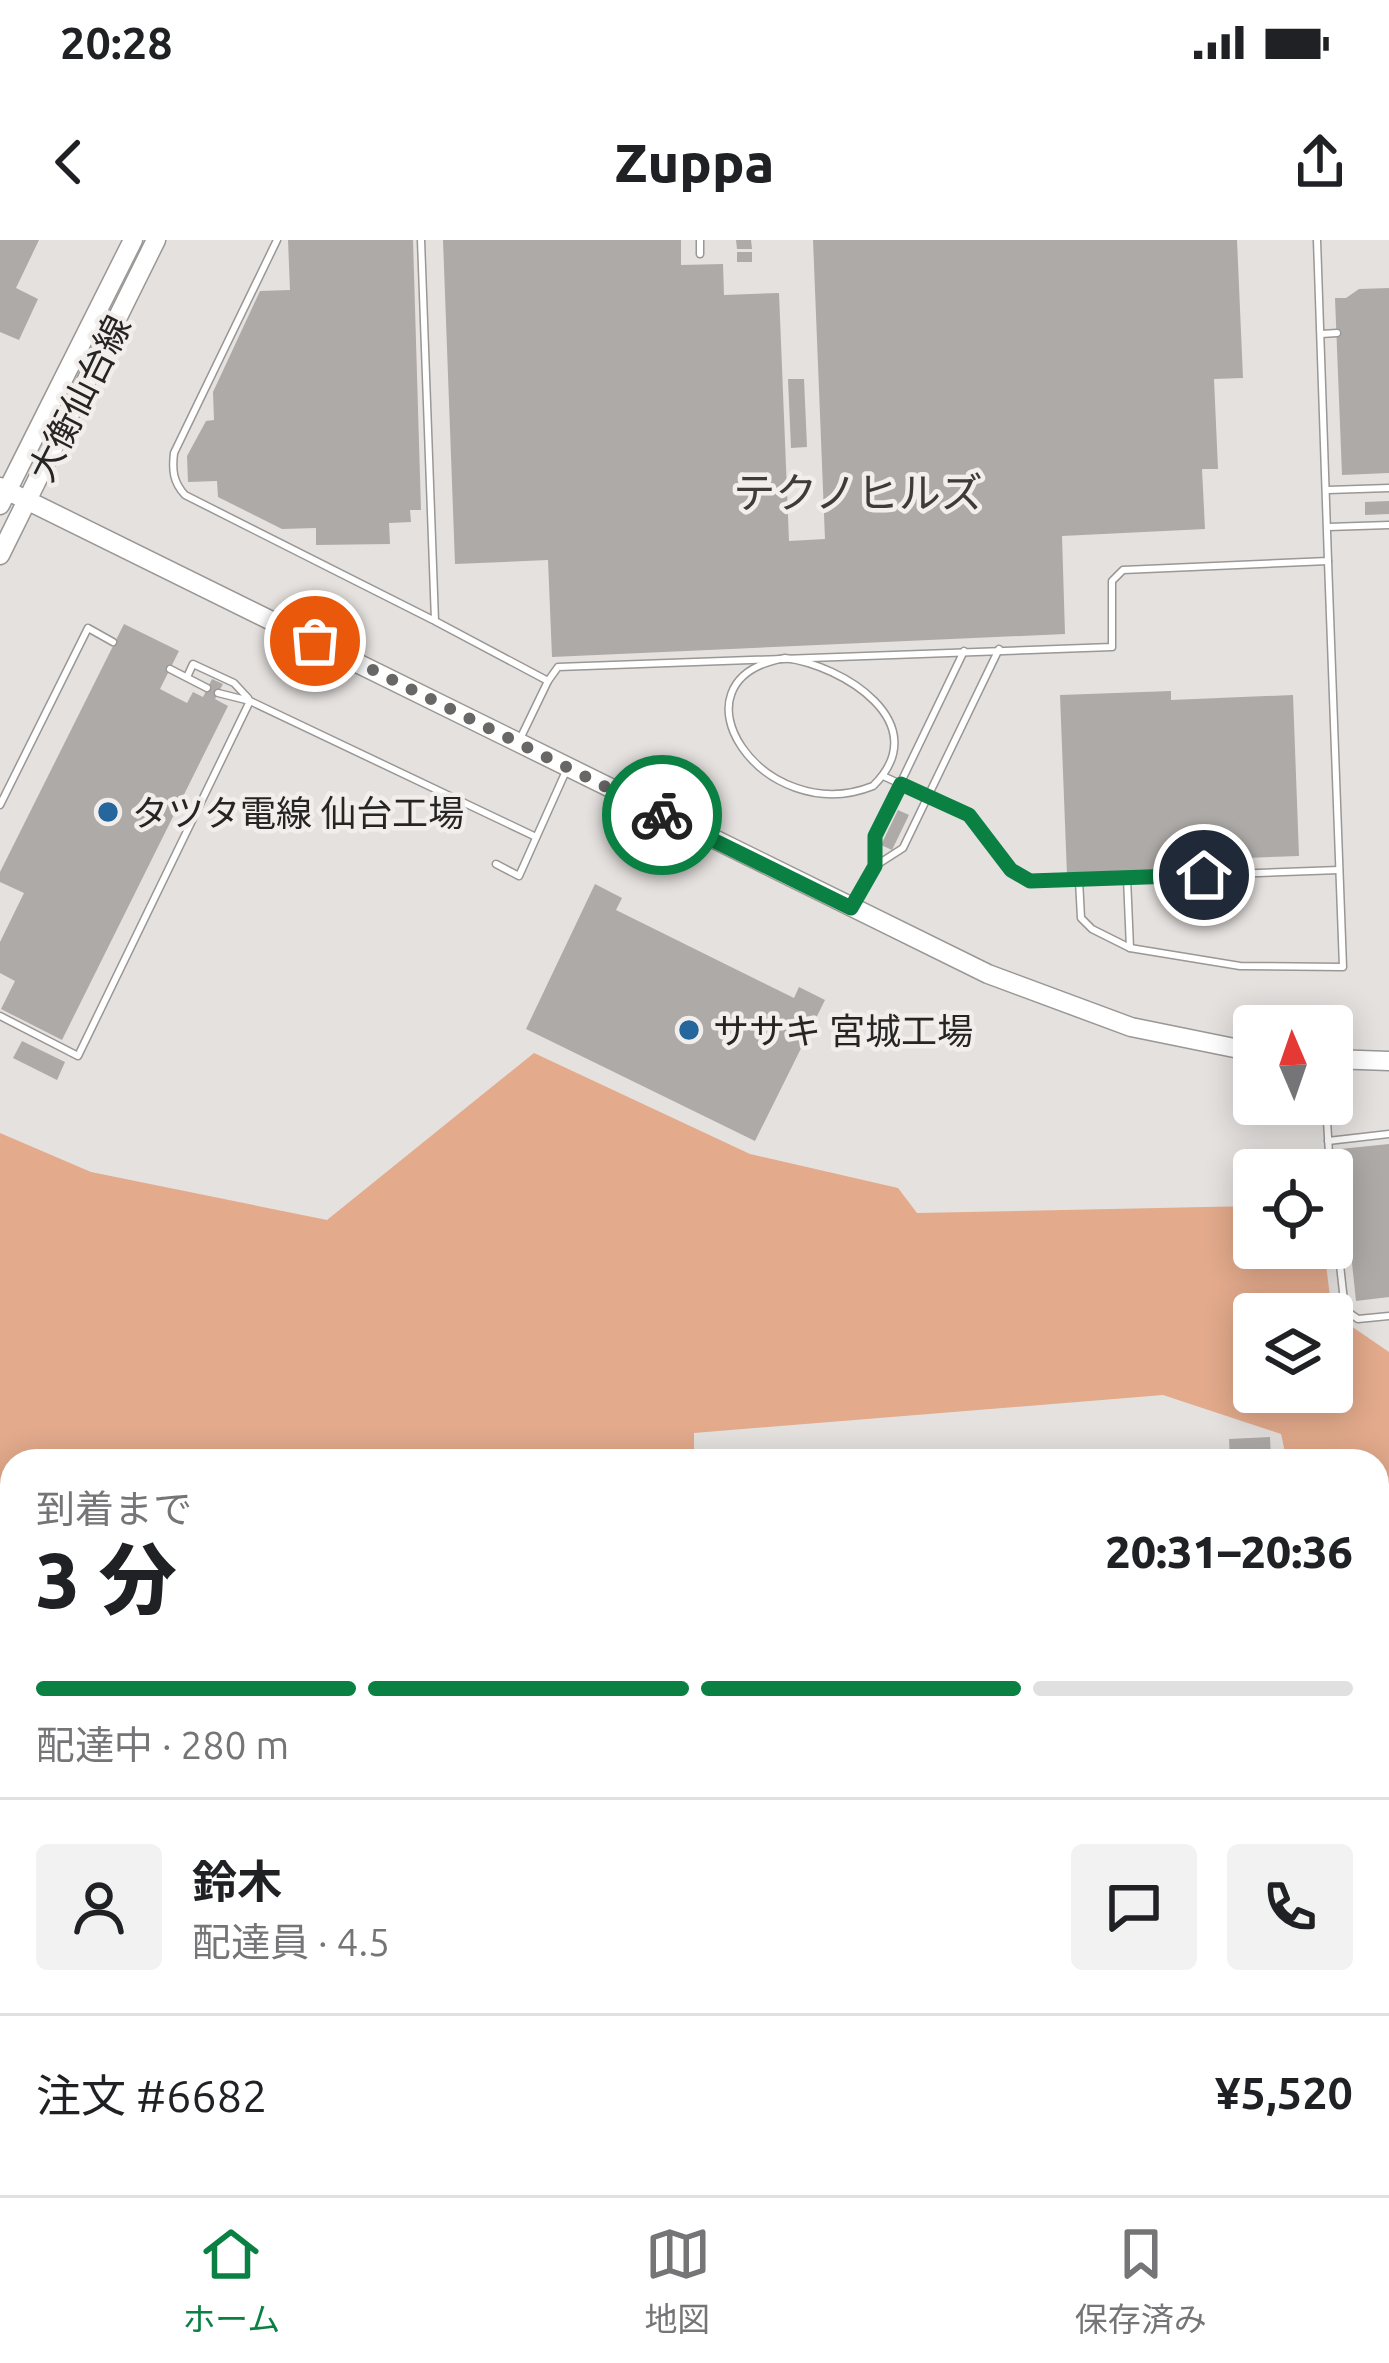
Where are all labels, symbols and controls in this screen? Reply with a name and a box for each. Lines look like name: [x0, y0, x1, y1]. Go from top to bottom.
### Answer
text: 20:28: [60, 17, 173, 68]
icon: back: [36, 129, 102, 195]
icon: share: [1287, 129, 1353, 195]
text: Zuppa: [615, 132, 774, 192]
street label: 大衡仙台線: [20, 308, 138, 488]
district label: テクノヒルズ: [733, 469, 983, 516]
pin: [264, 590, 366, 692]
icon: bag: [282, 608, 348, 674]
courier: [602, 755, 722, 875]
icon: bike: [629, 782, 695, 848]
place label: タツタ電線 仙台工場: [132, 792, 464, 833]
marker: タツタ電線 仙台工場: [95, 799, 121, 825]
pin: [1153, 824, 1255, 926]
icon: home: [1171, 842, 1237, 908]
north arrow: [1233, 1005, 1353, 1125]
map controls: [1233, 1005, 1353, 1413]
place label: ササキ 宮城工場: [713, 1010, 973, 1051]
marker: ササキ 宮城工場: [676, 1017, 702, 1043]
button: locate: [1233, 1149, 1353, 1269]
button: layers: [1233, 1293, 1353, 1413]
text: 到着まで: [36, 1487, 192, 1530]
text: 20:31–20:36: [1105, 1526, 1353, 1577]
text: 3 分: [36, 1535, 177, 1623]
text: 配達中 · 280 m: [36, 1723, 289, 1766]
button: person: [36, 1844, 162, 1970]
button: chat: [1071, 1844, 1197, 1970]
button: phone: [1227, 1844, 1353, 1970]
text: 鈴木: [192, 1856, 282, 1907]
text: 配達員 · 4.5: [192, 1920, 390, 1963]
text: ¥5,520: [1215, 2067, 1353, 2118]
text: 注文 #6682: [36, 2070, 267, 2121]
tab: ホーム: [182, 2221, 280, 2341]
tab: 地図: [645, 2221, 711, 2341]
tab: 保存済み: [1075, 2221, 1207, 2341]

